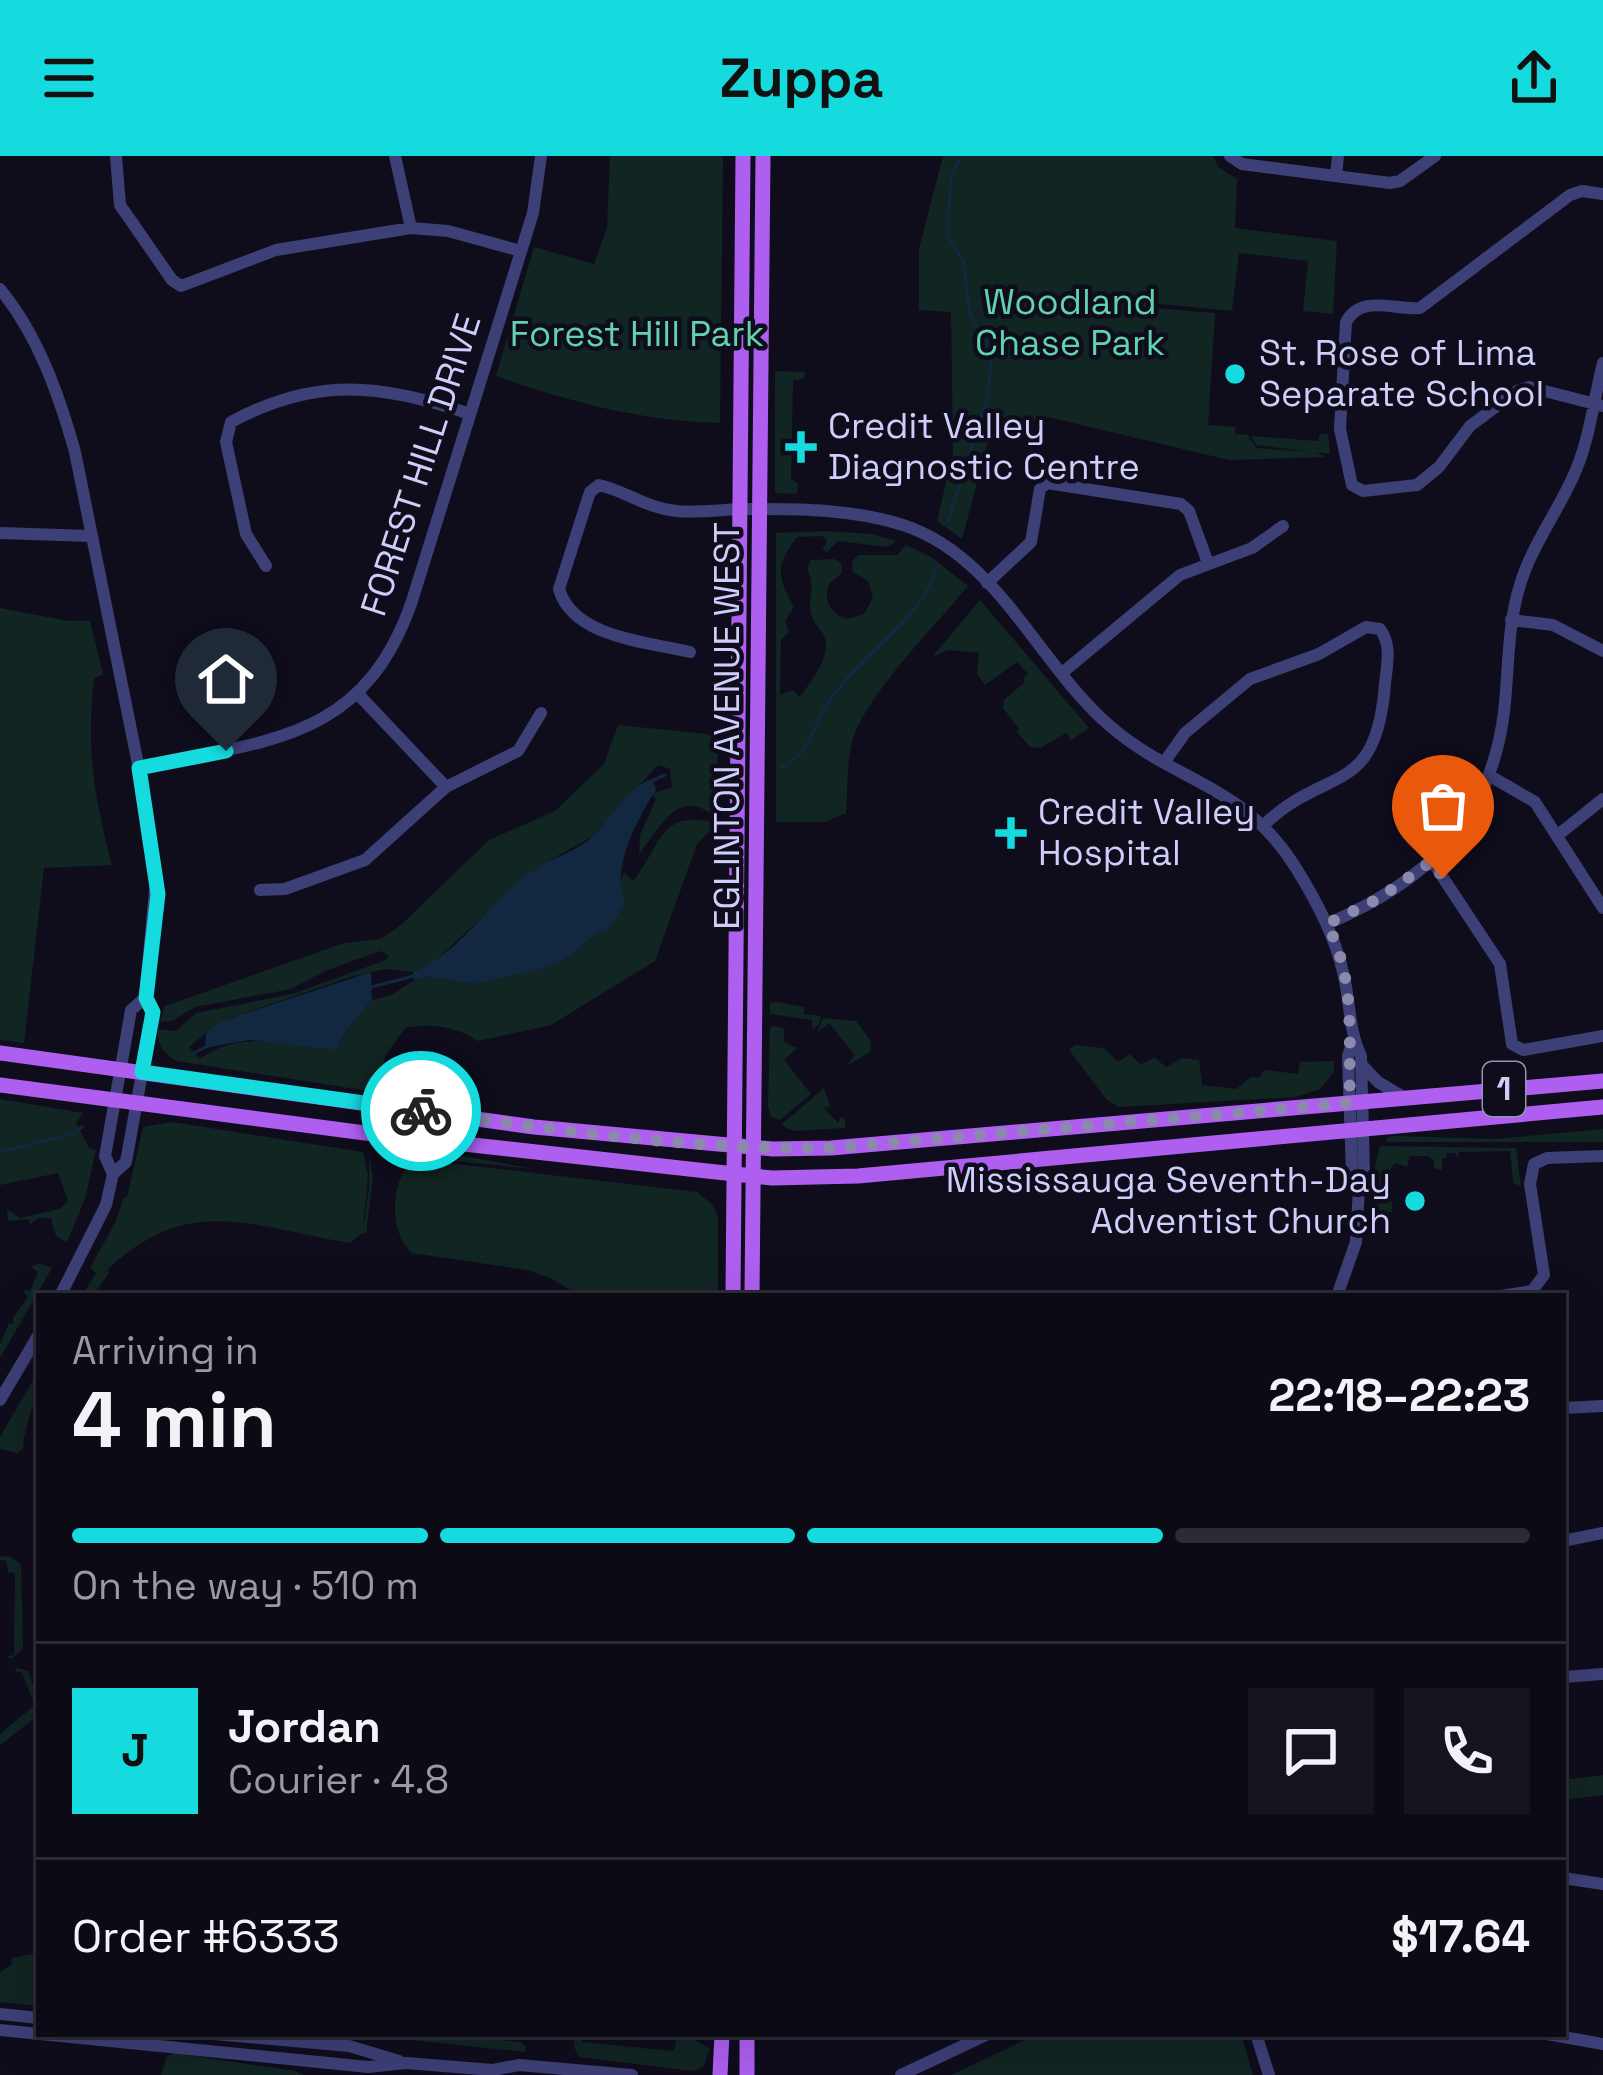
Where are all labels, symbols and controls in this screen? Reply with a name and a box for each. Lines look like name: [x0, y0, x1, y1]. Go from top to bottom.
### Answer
text: Zuppa: [719, 44, 884, 113]
icon: menu: [36, 45, 102, 111]
icon: share: [1501, 45, 1567, 111]
park label: Woodland Chase Park: [975, 279, 1165, 366]
street label: FOREST HILL DRIVE: [351, 308, 491, 622]
park label: Forest Hill Park: [510, 311, 764, 357]
place label: St. Rose of Lima Separate School: [1259, 330, 1544, 417]
marker: St. Rose of Lima Separate School: [1222, 361, 1248, 387]
place label: Credit Valley Diagnostic Centre: [828, 403, 1140, 490]
marker: Credit Valley Diagnostic Centre: [785, 431, 817, 463]
street label: EGLINTON AVENUE WEST: [704, 522, 750, 930]
pin: [175, 628, 277, 751]
icon: home: [193, 646, 259, 712]
pin: [1392, 755, 1494, 878]
icon: bag: [1410, 773, 1476, 839]
place label: Credit Valley Hospital: [1038, 789, 1255, 876]
marker: Credit Valley Hospital: [995, 817, 1027, 849]
courier: [361, 1051, 481, 1171]
road number: 1: [1483, 1062, 1525, 1116]
icon: bike: [388, 1078, 454, 1144]
place label: Mississauga Seventh-Day Adventist Church: [946, 1157, 1391, 1244]
marker: Mississauga Seventh-Day Adventist Church: [1402, 1188, 1428, 1214]
text: Arriving in: [72, 1326, 259, 1375]
text: 22:18–22:23: [1269, 1367, 1530, 1424]
text: 4 min: [72, 1370, 277, 1470]
text: On the way · 510 m: [72, 1561, 419, 1610]
button: chat: [1248, 1688, 1374, 1814]
button: phone: [1404, 1688, 1530, 1814]
text: Jordan: [228, 1698, 381, 1755]
text: J: [121, 1722, 149, 1779]
text: Courier · 4.8: [228, 1755, 449, 1804]
text: Order #6333: [72, 1908, 340, 1965]
text: $17.64: [1391, 1908, 1530, 1965]

